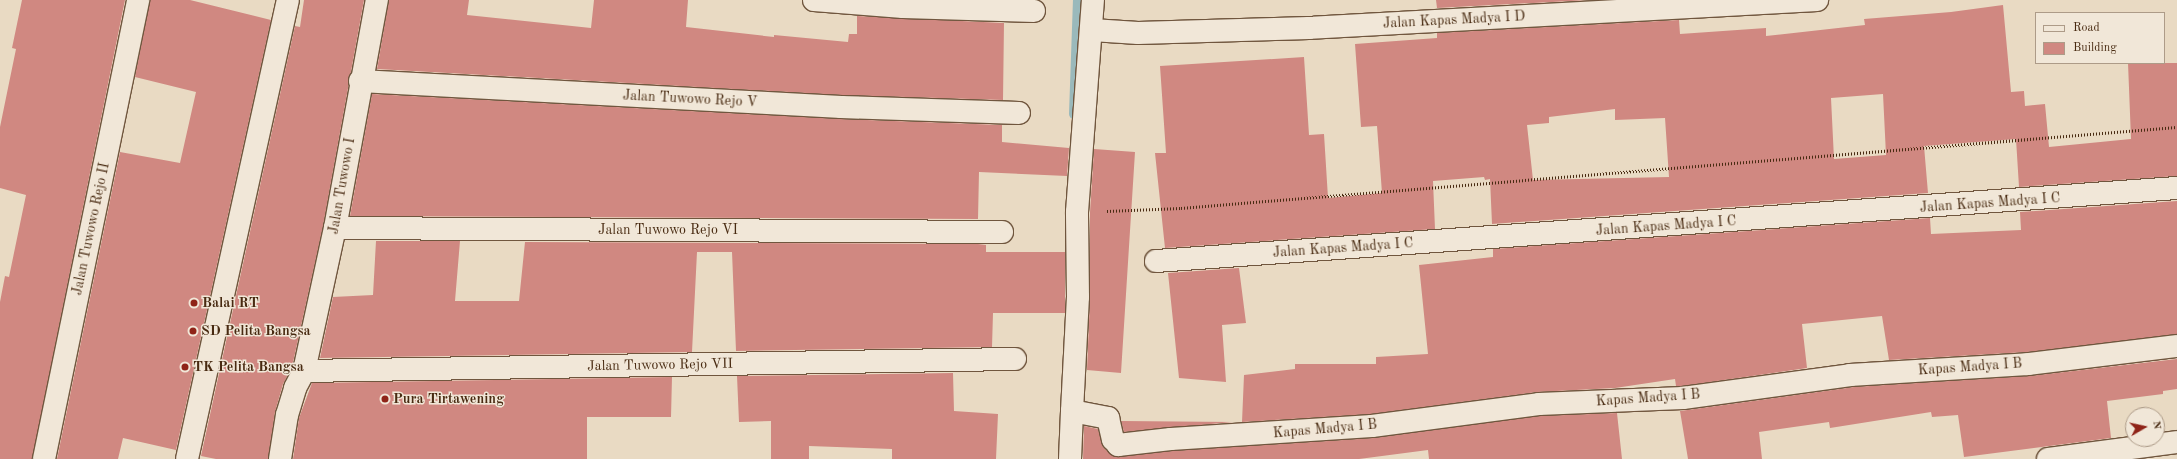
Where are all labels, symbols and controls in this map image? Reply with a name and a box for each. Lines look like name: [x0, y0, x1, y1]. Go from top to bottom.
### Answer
street label: Jalan Kapas Madya I D: [1382, 8, 1526, 32]
legend: [2035, 12, 2165, 64]
text: Road: [2073, 22, 2100, 34]
text: Building: [2073, 42, 2117, 54]
street label: Jalan Tuwowo Rejo V: [622, 87, 758, 111]
street label: Jalan Tuwowo I: [325, 136, 359, 236]
street label: Jalan Tuwowo Rejo II: [69, 161, 113, 297]
street label: Jalan Kapas Madya I C: [1919, 190, 2061, 216]
street label: Jalan Kapas Madya I C: [1595, 213, 1737, 239]
street label: Jalan Tuwowo Rejo VI: [598, 222, 738, 238]
street label: Jalan Kapas Madya I C: [1272, 235, 1414, 261]
place label: Balai RT: [202, 295, 259, 311]
marker: Balai RT: [189, 298, 199, 308]
place label: SD Pelita Bangsa: [201, 323, 311, 339]
marker: SD Pelita Bangsa: [188, 326, 198, 336]
street label: Jalan Tuwowo Rejo VII: [587, 355, 733, 375]
street label: Kapas Madya I B: [1917, 355, 2023, 379]
place label: TK Pelita Bangsa: [193, 359, 304, 375]
marker: TK Pelita Bangsa: [180, 362, 190, 372]
street label: Kapas Madya I B: [1595, 386, 1701, 410]
place label: Pura Tirtawening: [393, 391, 504, 407]
marker: Pura Tirtawening: [380, 394, 390, 404]
north arrow: [2125, 407, 2165, 447]
street label: Kapas Madya I B: [1272, 416, 1378, 442]
text: N: [2150, 420, 2162, 430]

